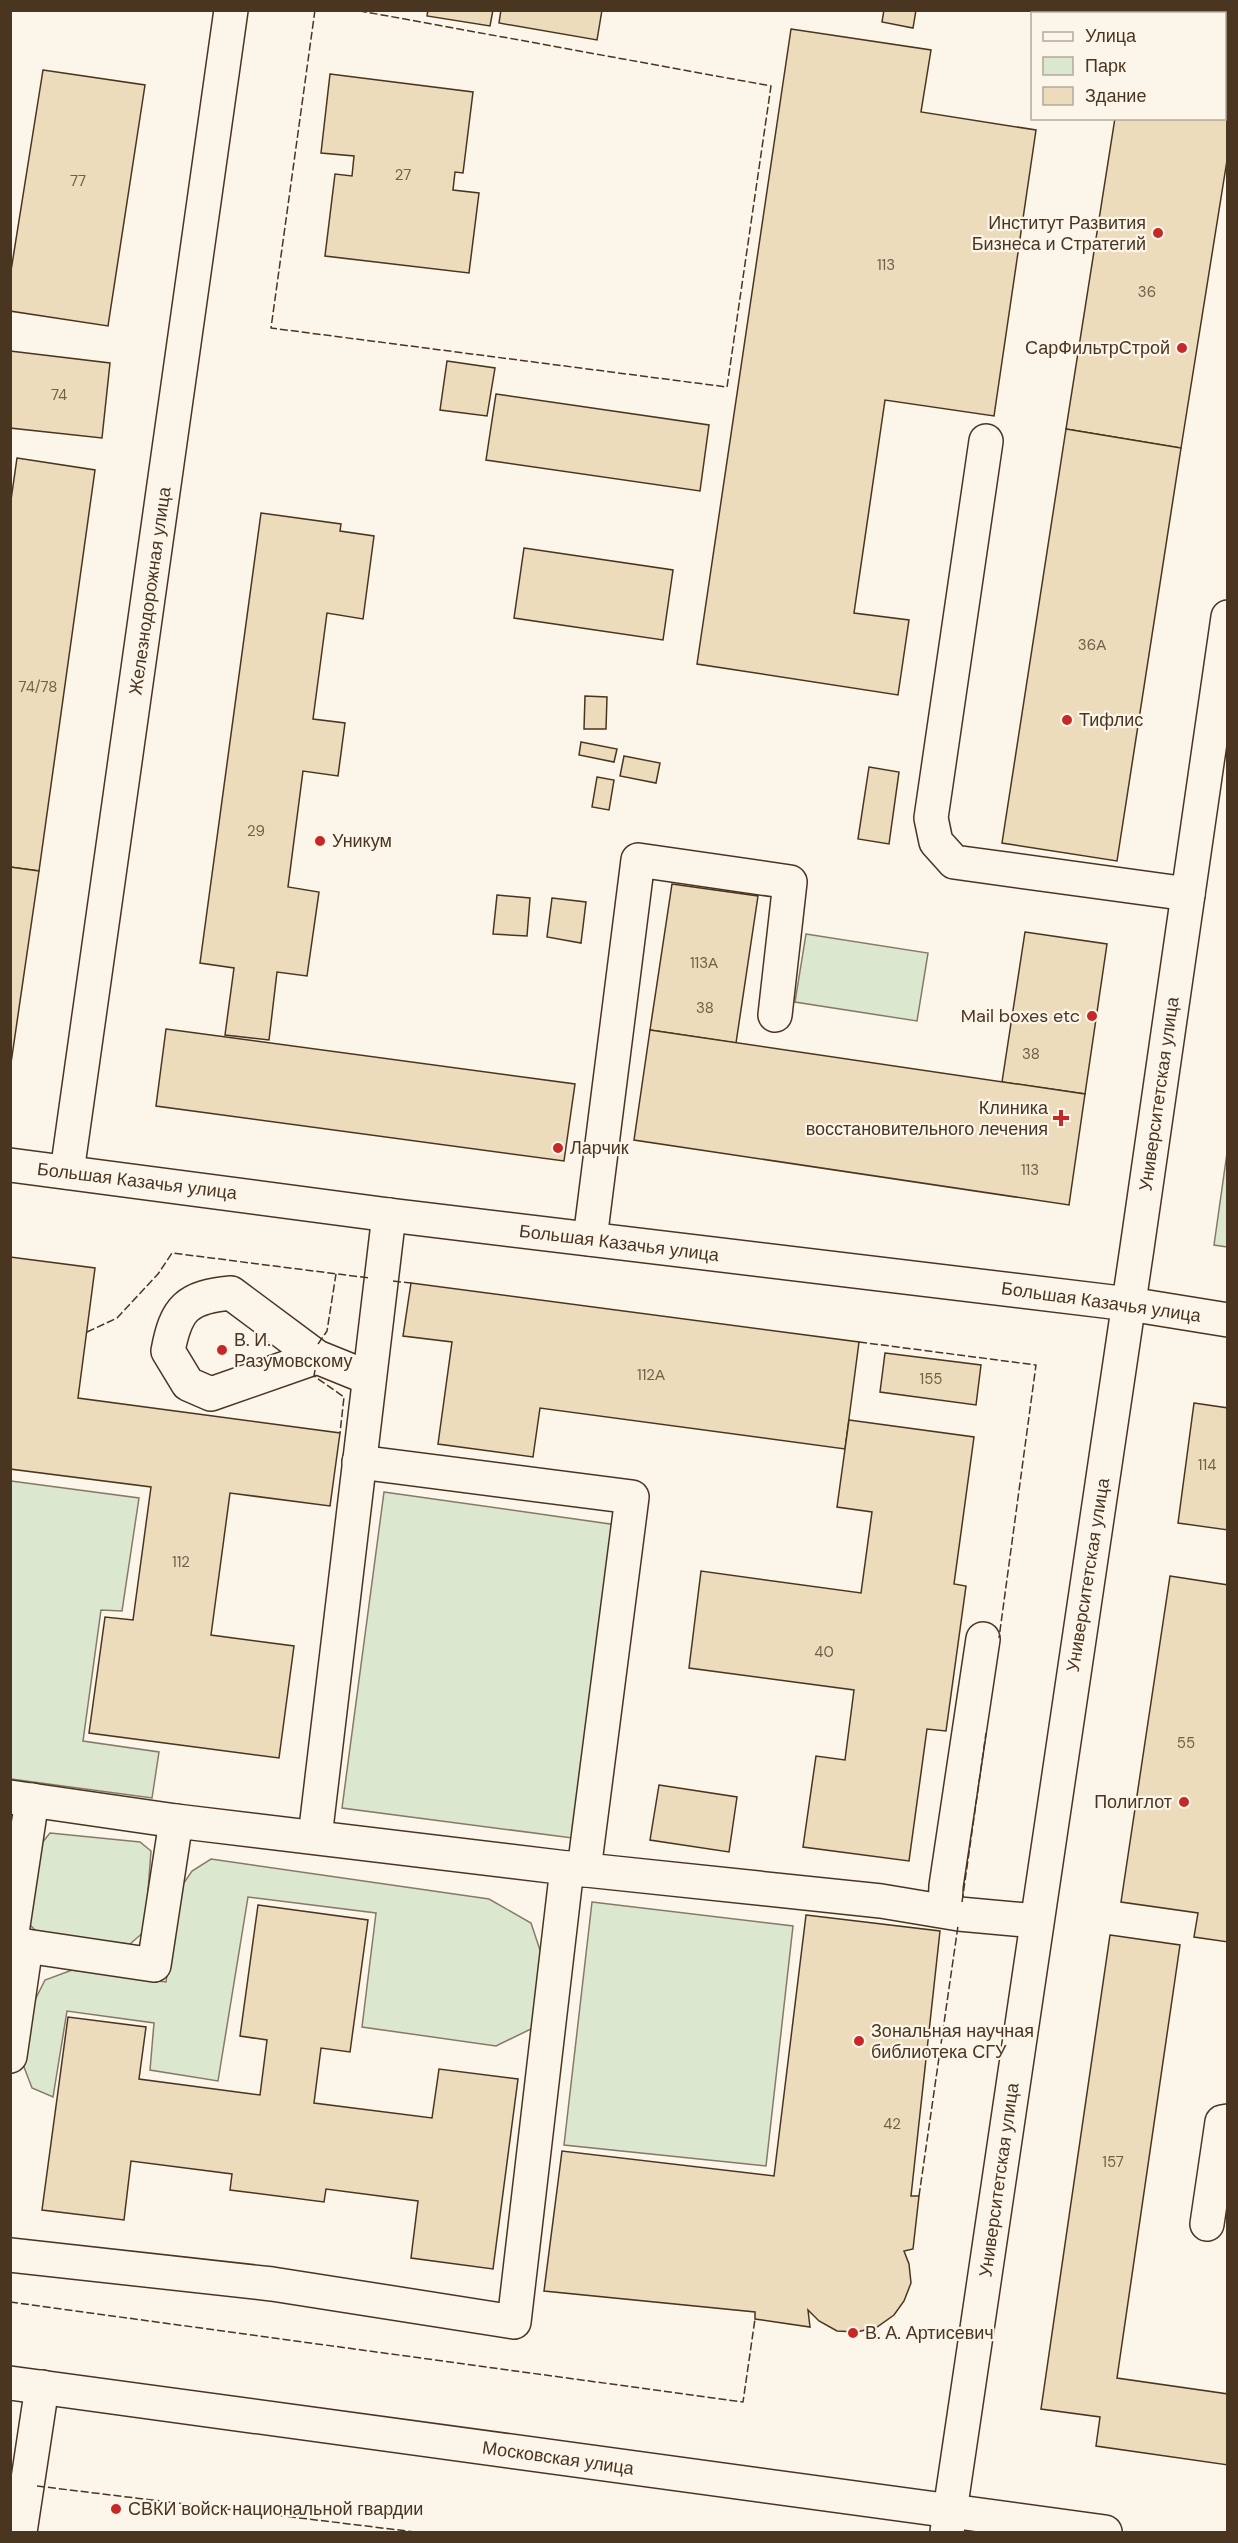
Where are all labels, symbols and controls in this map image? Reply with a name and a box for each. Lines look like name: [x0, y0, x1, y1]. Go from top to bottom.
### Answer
legend: [1031, 12, 1226, 120]
text: Улица: [1085, 24, 1137, 48]
text: Парк: [1085, 54, 1126, 78]
text: Здание: [1085, 84, 1146, 108]
house number: 27: [395, 165, 411, 185]
house number: 77: [70, 171, 86, 191]
place label: Институт Развития Бизнеса и Стратегий: [972, 211, 1146, 256]
marker: Институт Развития Бизнеса и Стратегий: [1151, 226, 1165, 240]
house number: 113: [877, 255, 895, 275]
house number: 36: [1138, 282, 1156, 302]
place label: СарФильтрСтрой: [1025, 336, 1170, 360]
marker: СарФильтрСтрой: [1175, 341, 1189, 355]
house number: 74: [51, 385, 67, 405]
street label: Железнодорожная улица: [123, 484, 177, 697]
house number: 36А: [1078, 635, 1106, 655]
house number: 74/78: [19, 677, 58, 697]
place label: Тифлис: [1079, 708, 1143, 732]
marker: Тифлис: [1060, 713, 1074, 727]
house number: 29: [247, 821, 265, 841]
place label: Уникум: [332, 829, 392, 853]
marker: Уникум: [313, 834, 327, 848]
house number: 113А: [690, 953, 718, 973]
street label: Университетская улица: [1133, 994, 1185, 1193]
house number: 38: [696, 998, 714, 1018]
place label: Mail boxes etc: [961, 1004, 1080, 1028]
marker: Mail boxes etc: [1085, 1009, 1099, 1023]
house number: 38: [1022, 1044, 1040, 1064]
place label: Клиника восстановительного лечения: [806, 1096, 1049, 1141]
marker: Клиника восстановительного лечения: [1052, 1109, 1070, 1127]
place label: Ларчик: [570, 1136, 629, 1160]
marker: Ларчик: [551, 1141, 565, 1155]
street label: Большая Казачья улица: [36, 1157, 239, 1205]
house number: 113: [1021, 1160, 1039, 1180]
street label: Большая Казачья улица: [518, 1219, 721, 1267]
street label: Большая Казачья улица: [1000, 1276, 1203, 1328]
place label: В. И. Разумовскому: [234, 1328, 352, 1373]
marker: В. И. Разумовскому: [215, 1343, 229, 1357]
house number: 112А: [637, 1365, 665, 1385]
house number: 155: [920, 1369, 942, 1389]
house number: 114: [1198, 1455, 1216, 1475]
street label: Университетская улица: [1061, 1475, 1115, 1674]
house number: 112: [172, 1552, 190, 1572]
house number: 40: [814, 1642, 834, 1662]
house number: 55: [1177, 1733, 1195, 1753]
place label: Полиглот: [1094, 1790, 1172, 1814]
marker: Полиглот: [1177, 1795, 1191, 1809]
place label: Зональная научная библиотека СГУ: [871, 2019, 1034, 2064]
marker: Зональная научная библиотека СГУ: [852, 2034, 866, 2048]
street label: Университетская улица: [973, 2080, 1025, 2279]
house number: 42: [883, 2114, 901, 2134]
house number: 157: [1102, 2152, 1124, 2172]
place label: В. А. Артисевич: [865, 2321, 994, 2345]
marker: В. А. Артисевич: [846, 2326, 860, 2340]
street label: Московская улица: [481, 2435, 636, 2481]
place label: СВКИ войск национальной гвардии: [128, 2497, 423, 2521]
marker: СВКИ войск национальной гвардии: [109, 2502, 123, 2516]

